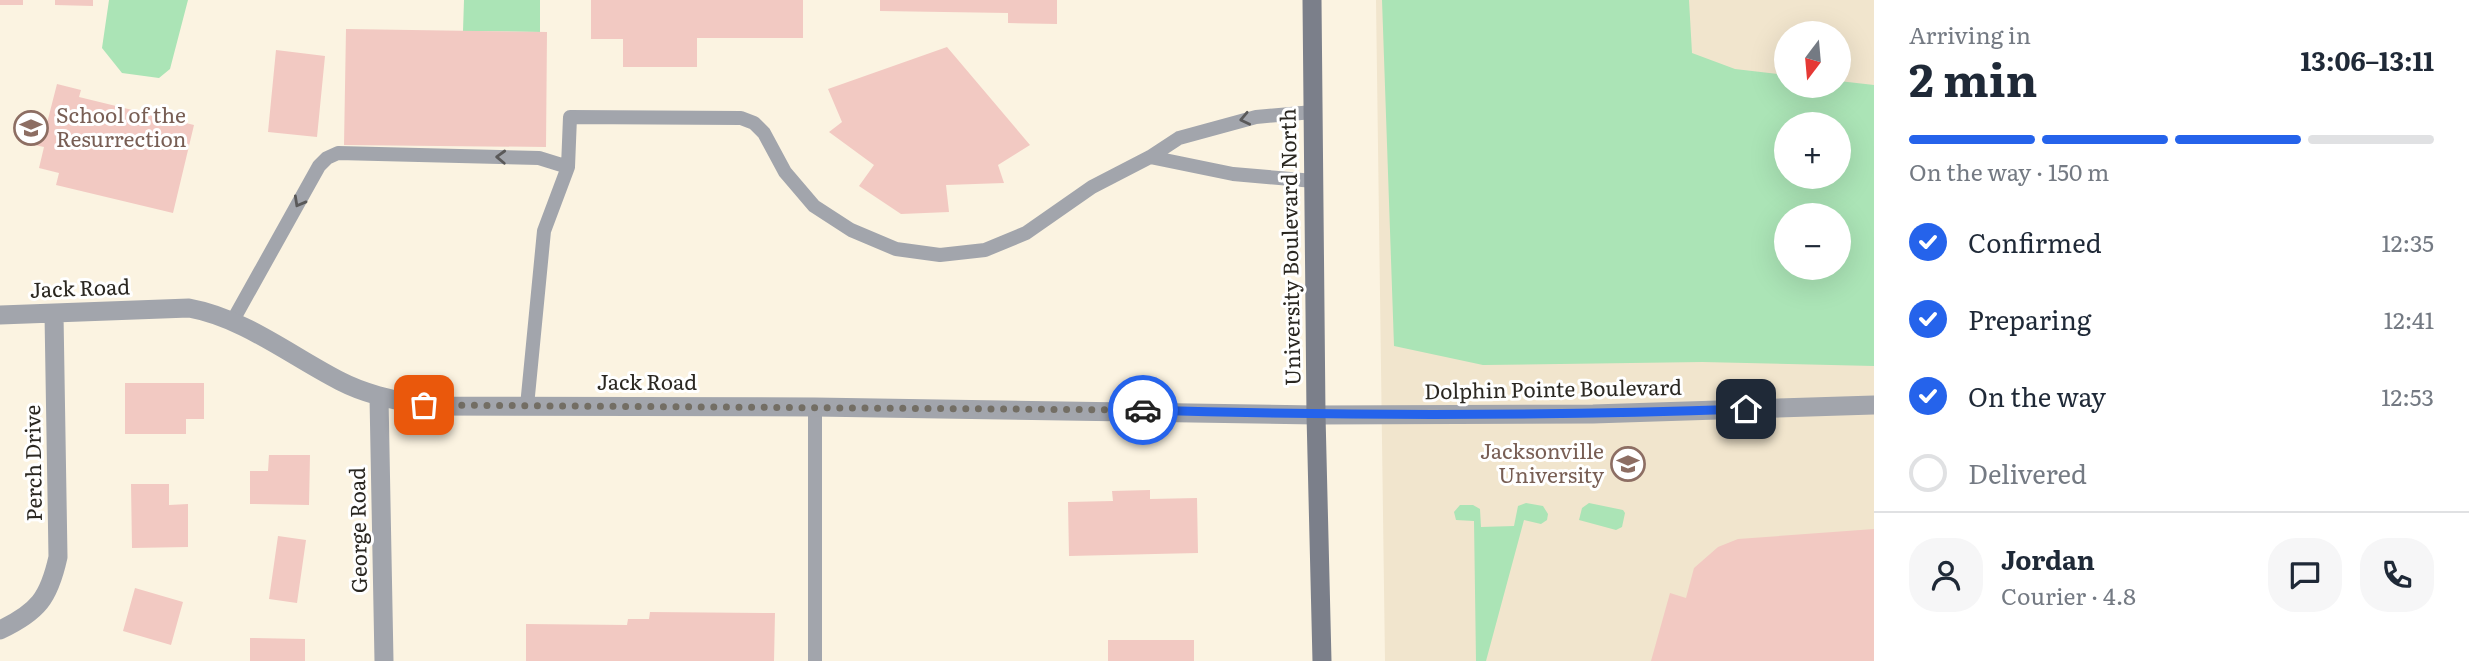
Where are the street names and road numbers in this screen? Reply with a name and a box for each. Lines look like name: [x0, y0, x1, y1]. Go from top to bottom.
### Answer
street label: University Boulevard North: [1271, 108, 1306, 386]
street label: Jack Road: [29, 269, 131, 304]
street label: Jack Road: [597, 365, 697, 396]
street label: Dolphin Pointe Boulevard: [1424, 370, 1682, 405]
street label: Perch Drive: [15, 404, 48, 522]
street label: George Road: [340, 467, 373, 593]

